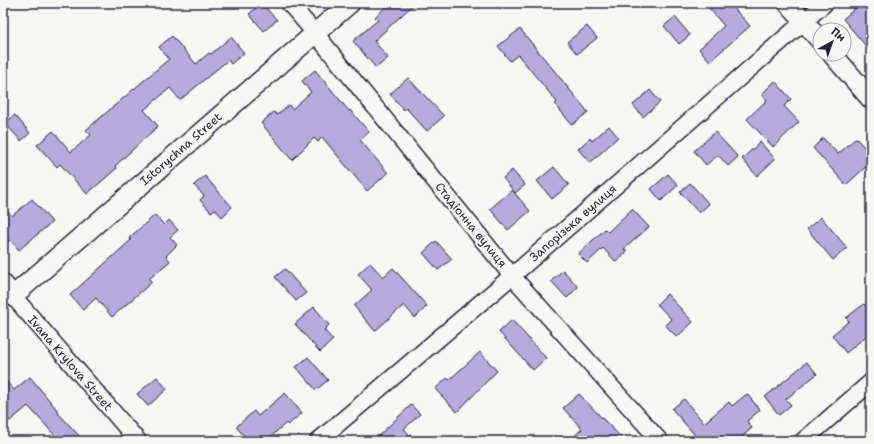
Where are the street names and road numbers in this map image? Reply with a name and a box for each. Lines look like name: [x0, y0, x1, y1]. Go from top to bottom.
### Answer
street label: Istorychna Street: [137, 109, 225, 189]
street label: Стадіонна вулиця: [432, 179, 510, 271]
street label: Запорізька вулиця: [526, 181, 620, 265]
street label: Ivana Krylova Street: [24, 312, 116, 414]

